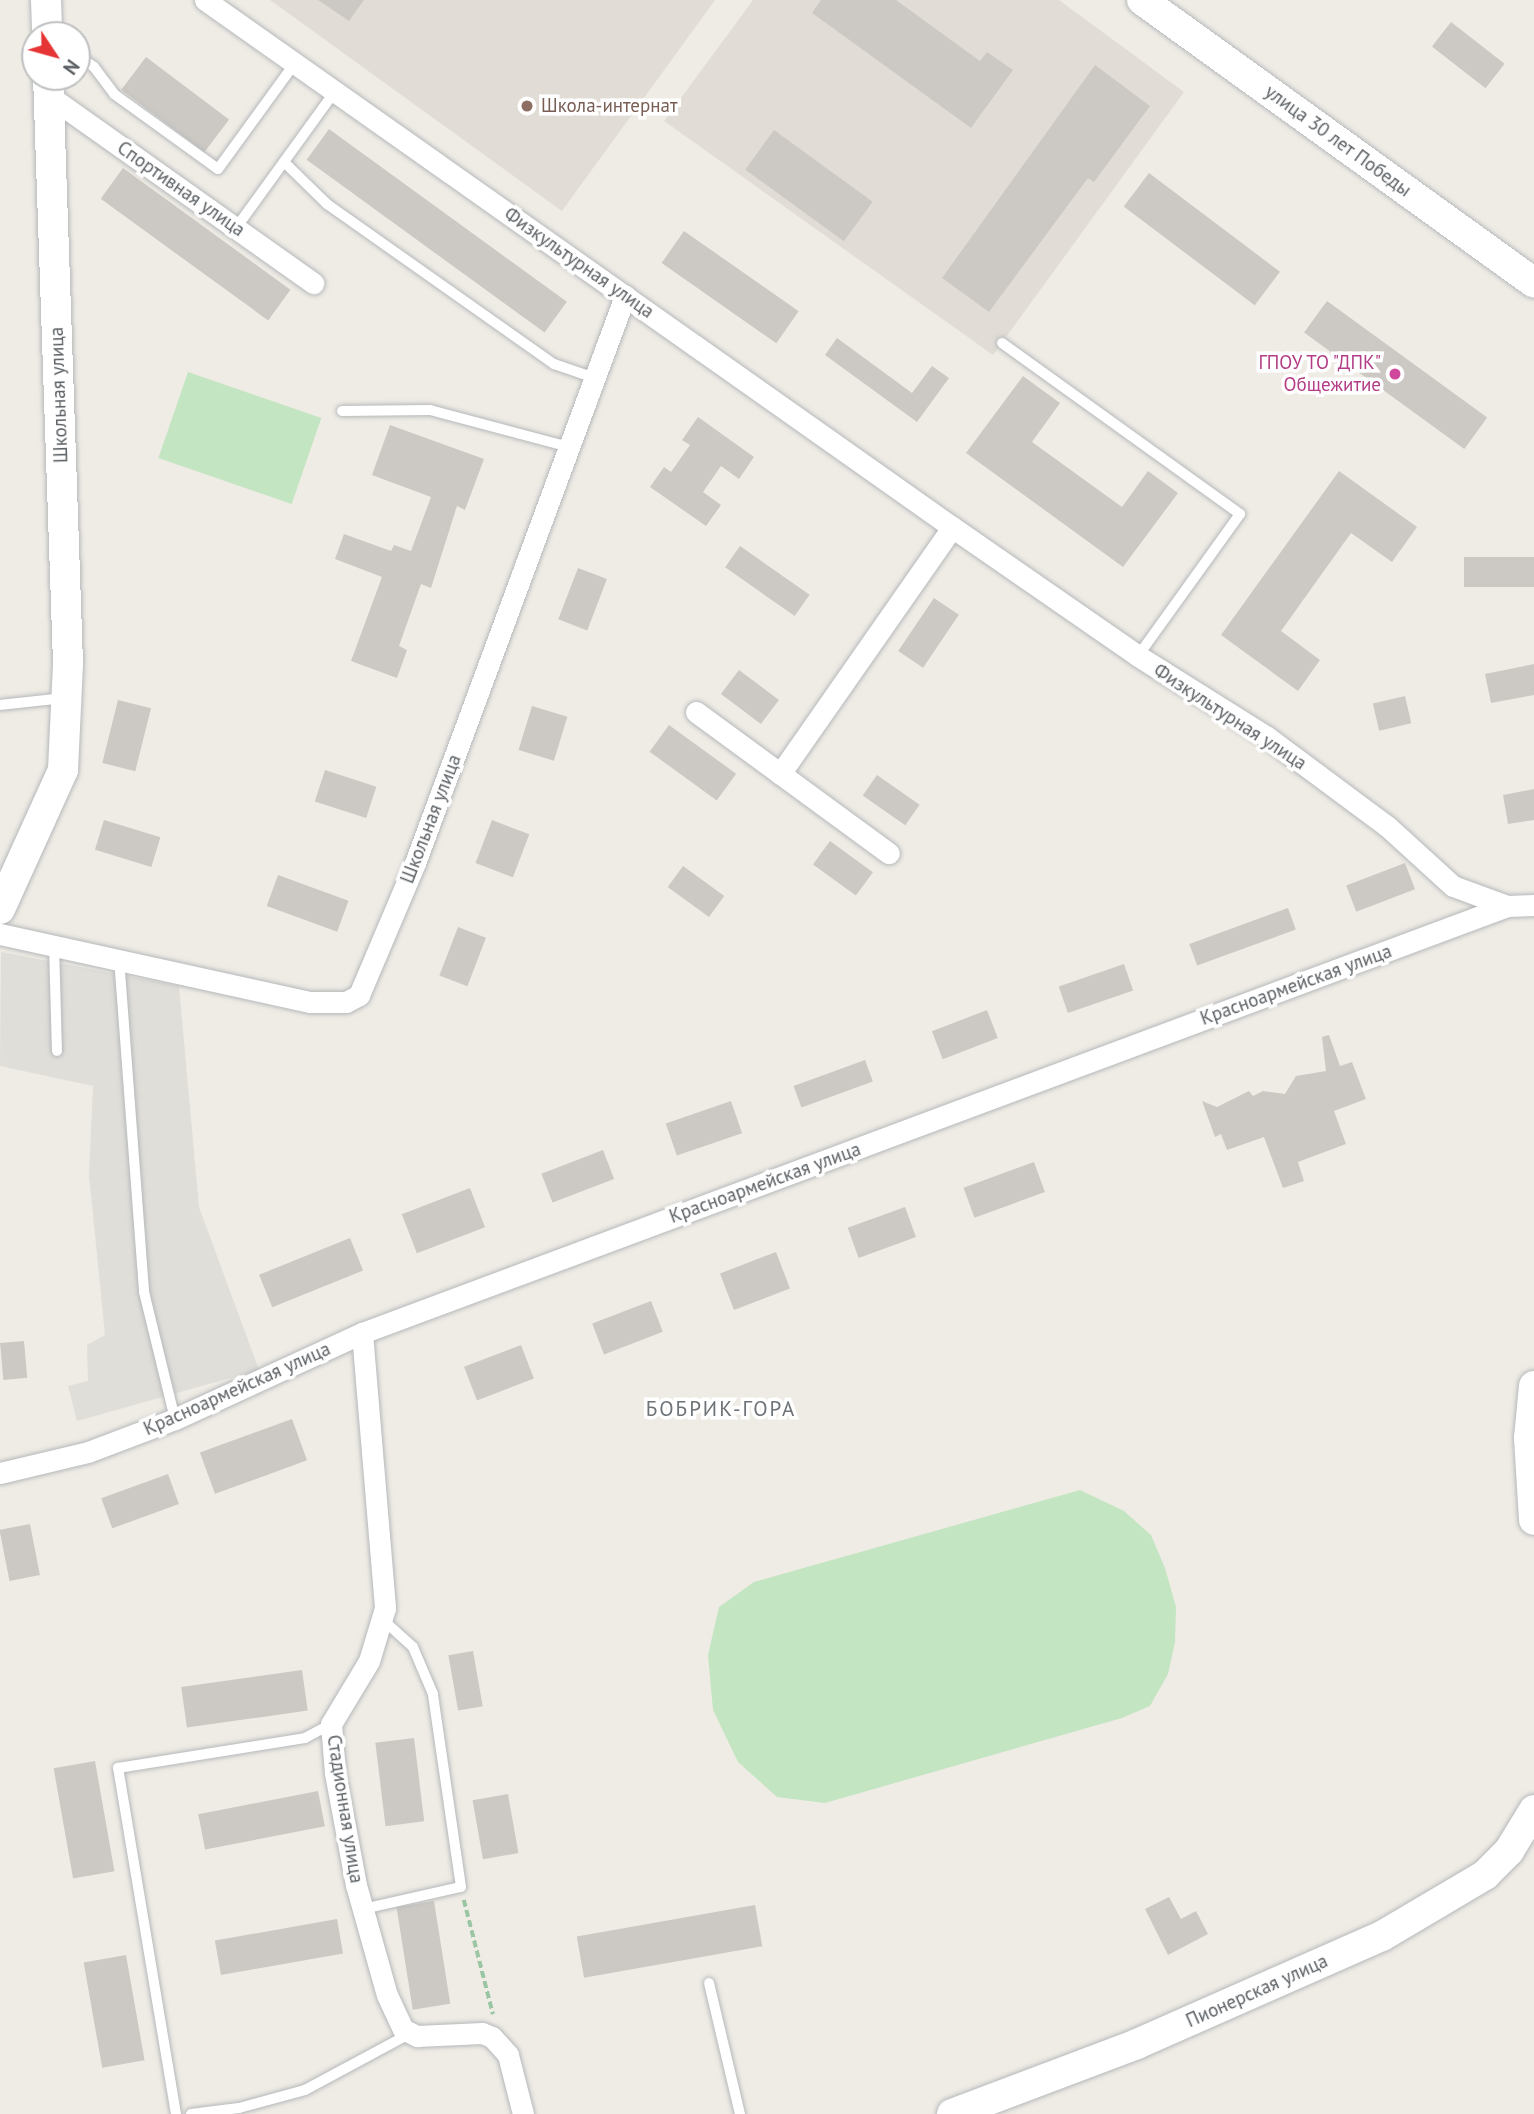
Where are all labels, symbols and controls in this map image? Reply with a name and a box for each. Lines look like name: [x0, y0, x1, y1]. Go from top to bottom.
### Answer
north arrow: [21, 21, 91, 91]
text: N: [58, 55, 85, 79]
street label: улица 30 лет Победы: [1260, 80, 1416, 202]
place label: Школа-интернат: [541, 95, 677, 117]
marker: Школа-интернат: [519, 98, 535, 114]
street label: Спортивная улица: [113, 136, 249, 242]
street label: Физкультурная улица: [500, 203, 658, 323]
street label: Школьная улица: [45, 327, 73, 463]
place label: ГПОУ ТО "ДПК" Общежитие: [1256, 352, 1381, 396]
marker: ГПОУ ТО "ДПК" Общежитие: [1387, 366, 1403, 382]
street label: Физкультурная улица: [1149, 659, 1311, 775]
street label: Школьная улица: [396, 751, 466, 887]
street label: Красноармейская улица: [1197, 940, 1395, 1030]
street label: Красноармейская улица: [666, 1138, 864, 1228]
street label: Красноармейская улица: [140, 1338, 334, 1440]
district label: БОБРИК-ГОРА: [647, 1396, 795, 1422]
street label: Стадионная улица: [322, 1733, 368, 1885]
street label: Пионерская улица: [1183, 1950, 1331, 2032]

